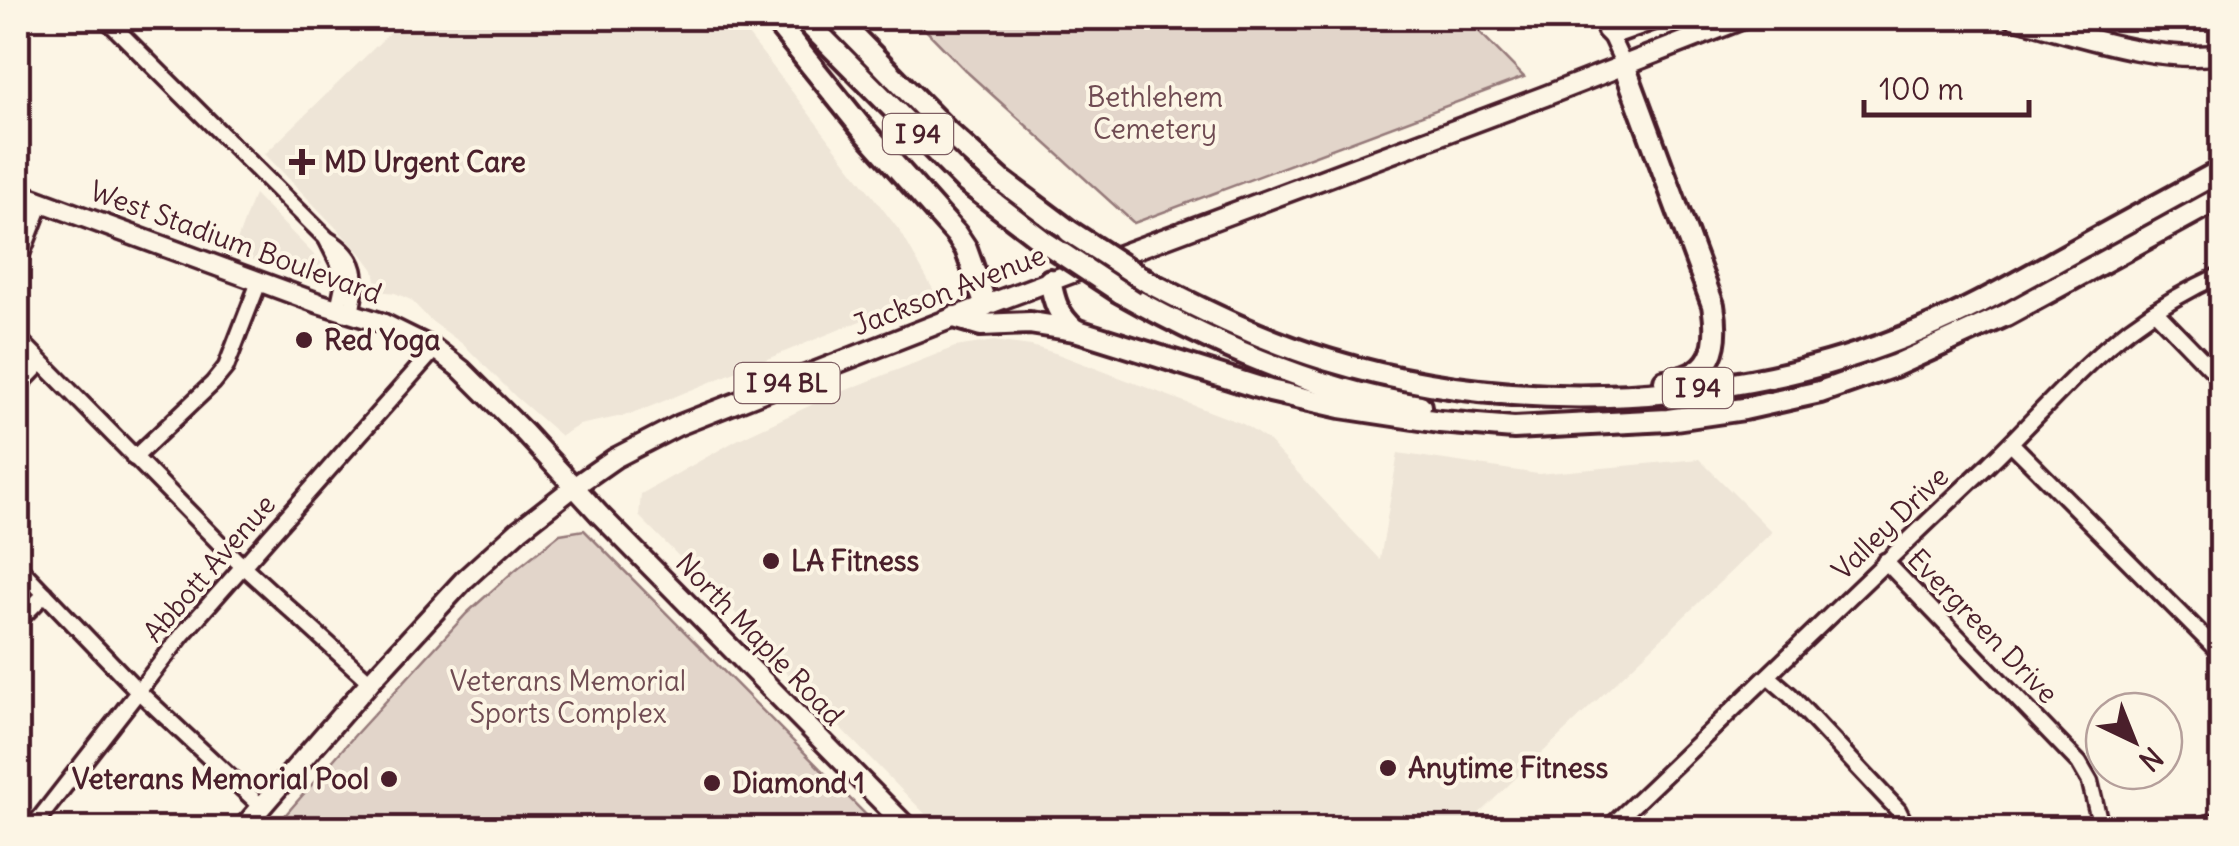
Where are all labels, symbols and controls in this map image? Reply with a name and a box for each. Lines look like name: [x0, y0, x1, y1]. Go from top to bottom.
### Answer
scale bar: [1864, 55, 2029, 117]
text: 100 m: [1879, 70, 1964, 108]
park label: Bethlehem Cemetery: [1087, 79, 1223, 147]
road number: I 94: [883, 114, 953, 154]
place label: MD Urgent Care: [324, 144, 526, 180]
marker: MD Urgent Care: [289, 149, 315, 175]
street label: West Stadium Boulevard: [85, 172, 387, 312]
street label: Jackson Avenue: [847, 237, 1051, 343]
place label: Red Yoga: [324, 322, 440, 358]
marker: Red Yoga: [293, 329, 315, 351]
road number: I 94 BL: [734, 363, 840, 403]
road number: I 94: [1663, 368, 1733, 408]
street label: Valley Drive: [1824, 458, 1956, 588]
street label: Abbott Avenue: [135, 487, 283, 649]
street label: Evergreen Drive: [1900, 541, 2066, 711]
place label: LA Fitness: [791, 543, 919, 579]
street label: North Maple Road: [668, 545, 852, 733]
marker: LA Fitness: [760, 550, 782, 572]
park label: Veterans Memorial Sports Complex: [450, 663, 686, 731]
north arrow: [2084, 691, 2184, 791]
text: N: [2132, 740, 2170, 779]
place label: Anytime Fitness: [1408, 750, 1609, 786]
marker: Anytime Fitness: [1377, 757, 1399, 779]
place label: Veterans Memorial Pool: [72, 761, 369, 797]
place label: Diamond 1: [732, 765, 865, 801]
marker: Veterans Memorial Pool: [378, 768, 400, 790]
marker: Diamond 1: [701, 772, 723, 794]

